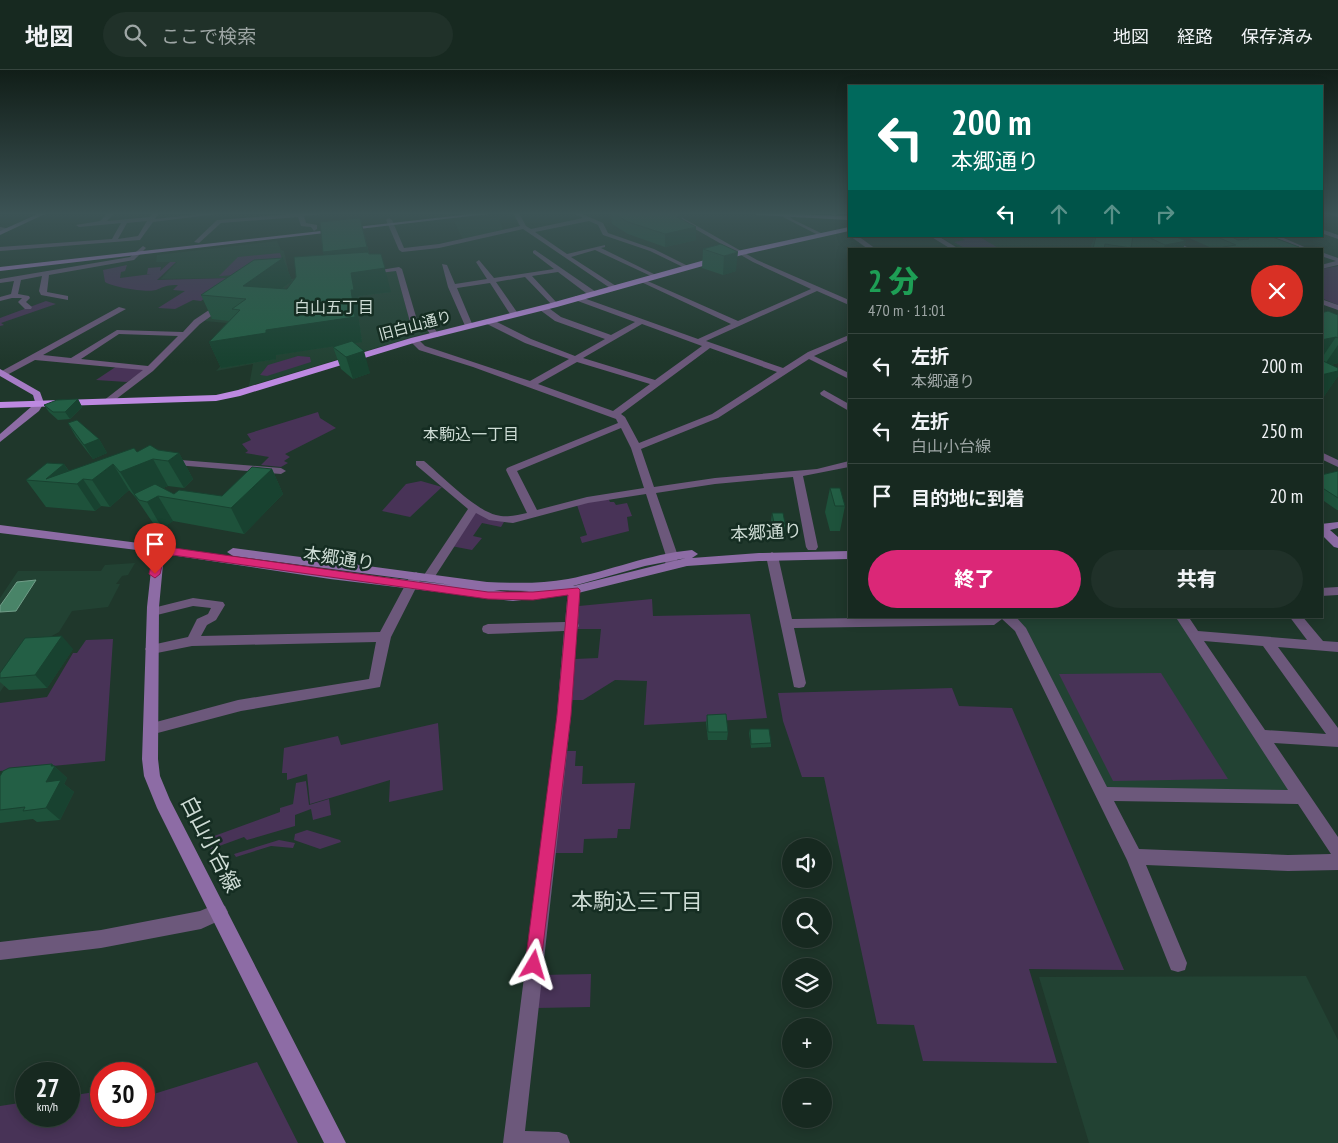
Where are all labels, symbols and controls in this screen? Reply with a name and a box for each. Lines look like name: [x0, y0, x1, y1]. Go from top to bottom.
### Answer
search box: [103, 12, 453, 57]
text: 地図: [25, 21, 73, 52]
icon: search: [121, 21, 149, 49]
text: ここで検索: [161, 24, 256, 48]
text: 地図: [1113, 25, 1149, 48]
text: 経路: [1177, 25, 1213, 48]
text: 保存済み: [1241, 25, 1313, 48]
text: 200 m: [951, 99, 1032, 145]
icon: left: [868, 105, 933, 170]
text: 本郷通り: [951, 147, 1039, 175]
icon: left: [992, 200, 1020, 228]
icon: ahead: [1045, 200, 1073, 228]
icon: ahead: [1098, 200, 1126, 228]
icon: right: [1151, 200, 1179, 228]
text: 2 分: [868, 261, 919, 300]
button: close: [1251, 265, 1303, 317]
district label: 白山五丁目: [294, 297, 374, 317]
text: 470 m · 11:01: [868, 300, 946, 320]
street label: 旧白山通り: [376, 306, 454, 344]
text: 左折: [911, 344, 949, 368]
icon: left: [868, 352, 896, 380]
text: 200 m: [1261, 354, 1303, 378]
text: 本郷通り: [911, 371, 975, 391]
text: 左折: [911, 409, 949, 433]
icon: left: [868, 417, 896, 445]
text: 250 m: [1261, 419, 1303, 443]
district label: 本駒込一丁目: [423, 424, 519, 444]
text: 白山小台線: [911, 436, 991, 456]
icon: arrive: [868, 482, 896, 510]
text: 20 m: [1270, 484, 1303, 508]
text: 目的地に到着: [911, 486, 1025, 510]
street label: 本郷通り: [729, 519, 803, 545]
pin: [134, 523, 176, 574]
icon: arrive: [141, 530, 169, 558]
street label: 本郷通り: [302, 542, 376, 574]
button: 終了: [868, 550, 1081, 608]
button: 共有: [1091, 550, 1303, 608]
street label: 白山小台線: [175, 791, 247, 897]
map controls: [782, 838, 832, 1128]
button: sound: [782, 838, 832, 888]
district label: 本駒込三丁目: [571, 887, 703, 915]
button: search: [782, 898, 832, 948]
position arrow: [507, 938, 559, 990]
button: layers: [782, 958, 832, 1008]
button: +: [782, 1018, 832, 1068]
speed limit sign: 30: [90, 1062, 155, 1127]
text: 27: [36, 1072, 59, 1104]
button: −: [782, 1078, 832, 1128]
text: km/h: [37, 1099, 58, 1114]

